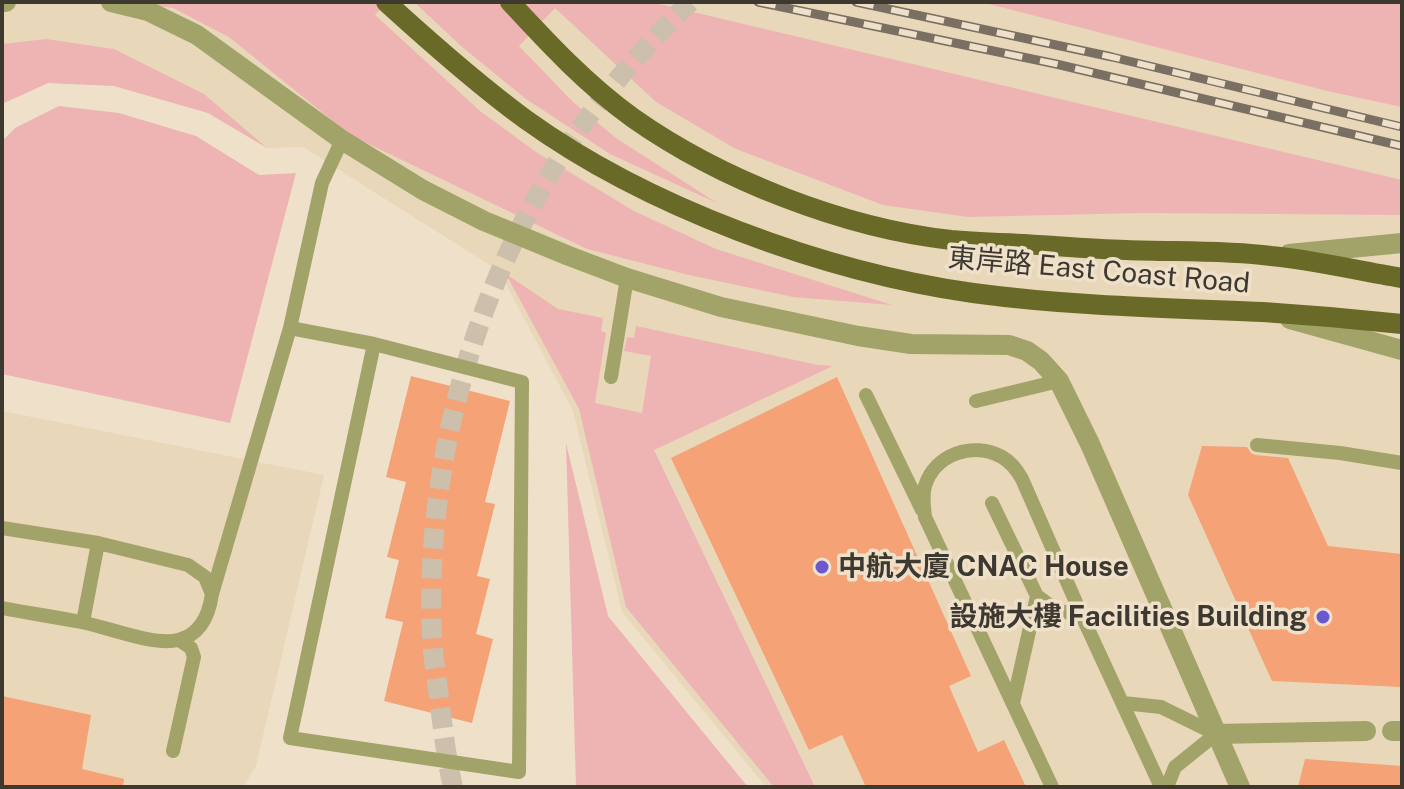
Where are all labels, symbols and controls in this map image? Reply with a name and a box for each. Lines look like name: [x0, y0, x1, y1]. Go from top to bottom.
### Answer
street label: 東岸路 East Coast Road: [947, 241, 1251, 301]
place label: 中航大廈 CNAC House: [838, 550, 1129, 584]
marker: 中航大廈 CNAC House: [813, 558, 831, 576]
place label: 設施大樓 Facilities Building: [950, 600, 1307, 634]
marker: 設施大樓 Facilities Building: [1314, 608, 1332, 626]

